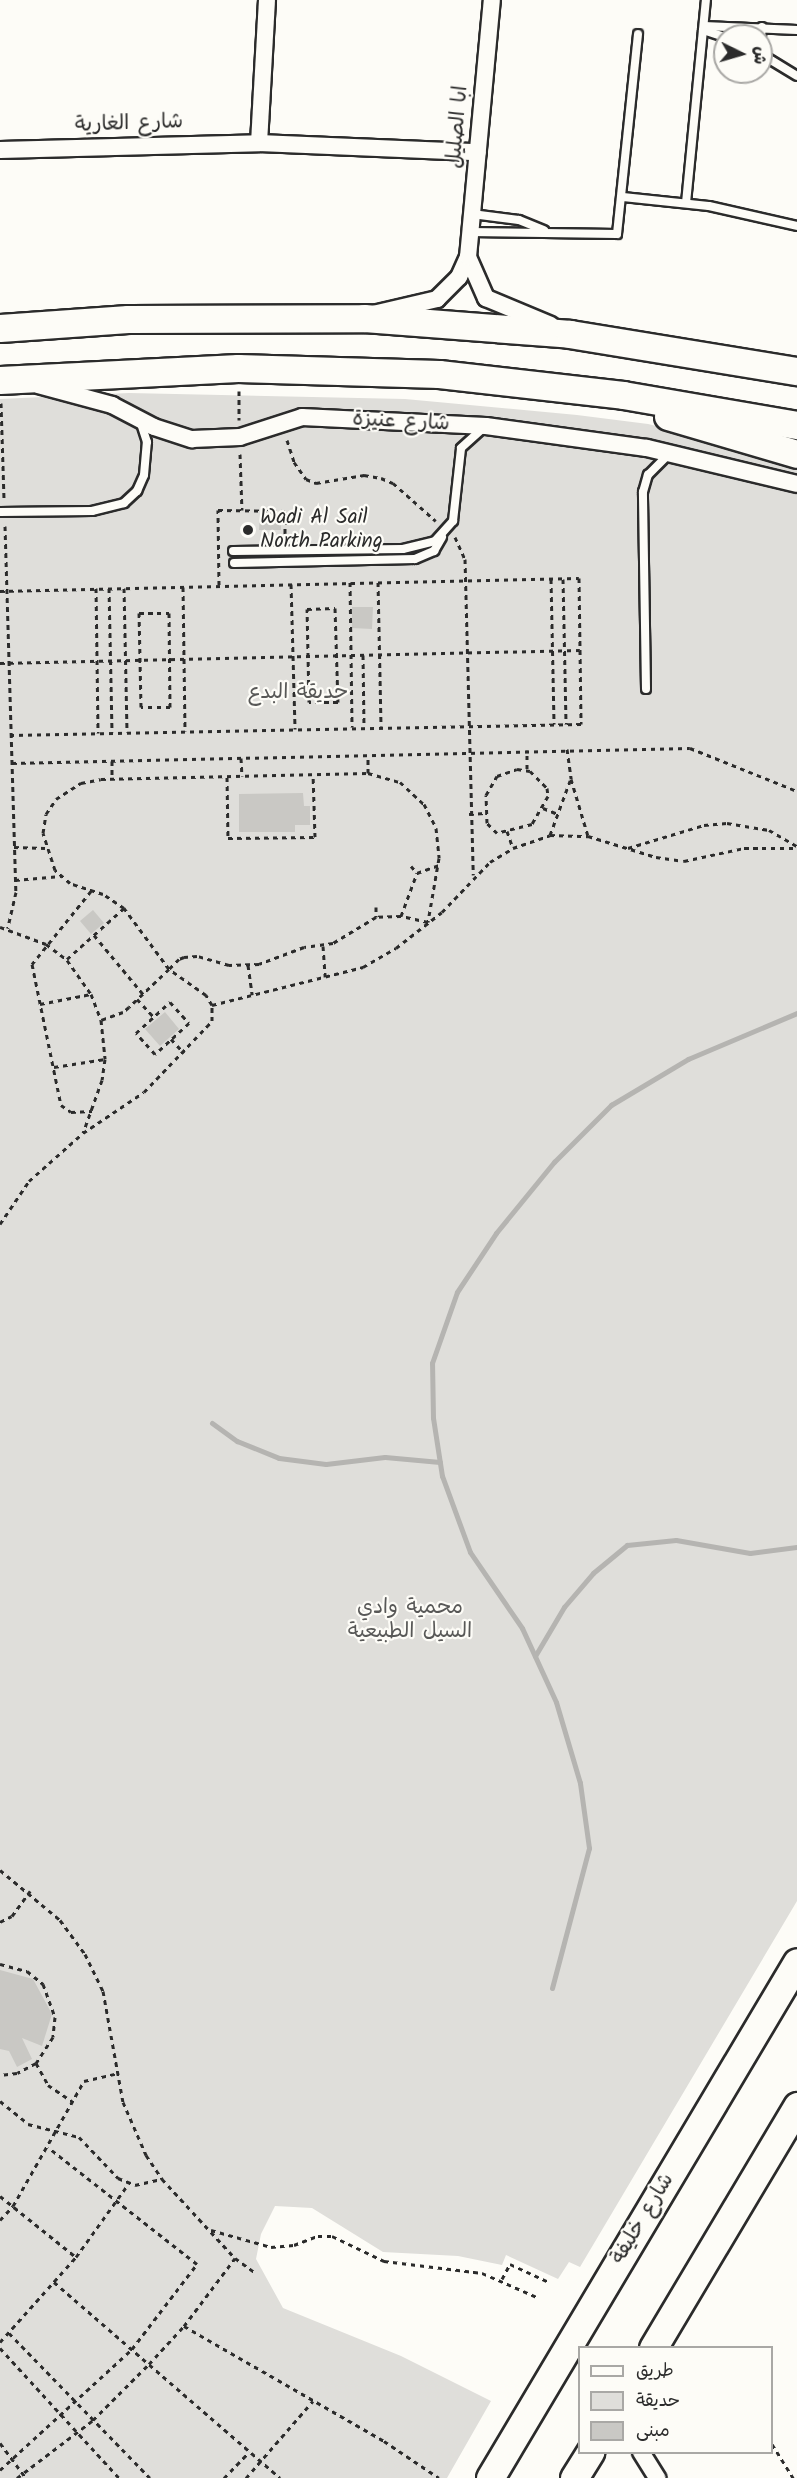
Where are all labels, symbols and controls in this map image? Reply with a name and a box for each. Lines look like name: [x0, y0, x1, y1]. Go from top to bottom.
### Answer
north arrow: [713, 24, 773, 84]
text: ش: [746, 46, 773, 65]
street label: ابا الصليل: [442, 85, 474, 169]
street label: شارع الغارية: [74, 110, 184, 138]
street label: شارع عنيزة: [352, 407, 450, 437]
place label: Wadi Al Sail North Parking: [260, 505, 383, 555]
marker: Wadi Al Sail North Parking: [241, 523, 255, 537]
park label: حديقة البدع: [248, 680, 348, 706]
park label: محمية وادي السيل الطبيعية: [348, 1595, 472, 1645]
street label: شارع خليفة: [606, 2169, 680, 2269]
legend: [578, 2346, 773, 2454]
text: طريق: [636, 2357, 674, 2386]
text: حديقة: [636, 2387, 680, 2416]
text: مبنى: [636, 2417, 670, 2446]

